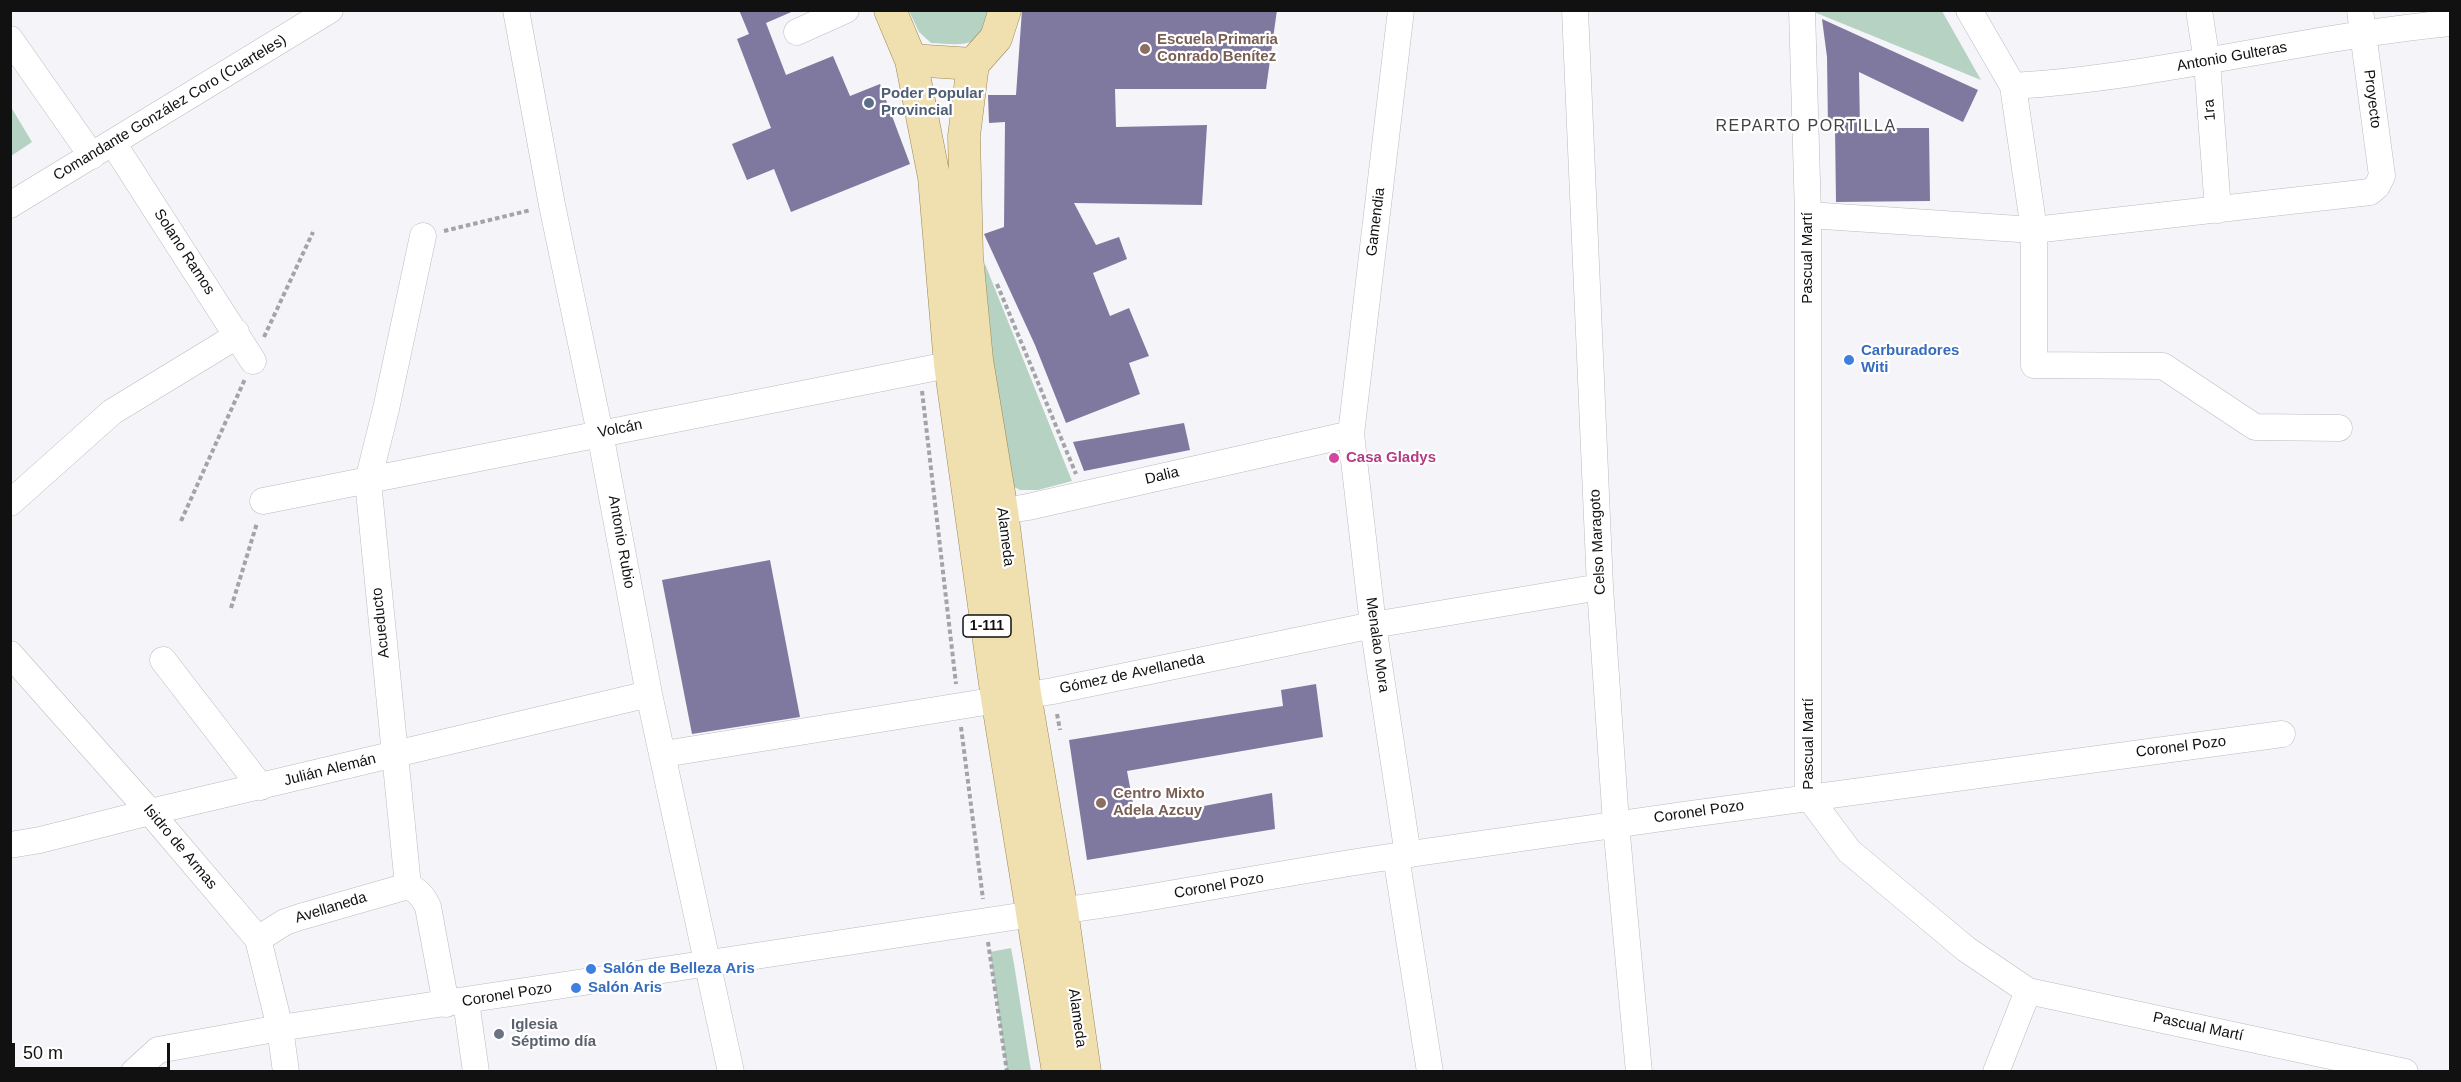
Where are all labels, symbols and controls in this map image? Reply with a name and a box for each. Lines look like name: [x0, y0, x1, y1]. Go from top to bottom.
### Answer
street label: Comandante González Coro (Cuarteles): [50, 31, 290, 185]
place label: Escuela Primaria Conrado Benítez: [1157, 31, 1278, 66]
street label: Antonio Gulteras: [2175, 38, 2289, 76]
marker: Escuela Primaria Conrado Benítez: [1138, 42, 1152, 56]
street label: Proyecto: [2359, 69, 2385, 129]
place label: Poder Popular Provincial: [881, 85, 984, 120]
marker: Poder Popular Provincial: [862, 96, 876, 110]
street label: 1ra: [2200, 99, 2220, 121]
district label: REPARTO PORTILLA: [1715, 117, 1897, 137]
street label: Gamendia: [1363, 187, 1389, 257]
street label: Solano Ramos: [150, 206, 218, 298]
street label: Pascual Martí: [1799, 212, 1817, 304]
place label: Carburadores Witi: [1861, 342, 1959, 377]
marker: Carburadores Witi: [1842, 353, 1856, 367]
street label: Volcán: [596, 416, 644, 442]
place label: Casa Gladys: [1346, 449, 1436, 467]
marker: Casa Gladys: [1327, 451, 1341, 465]
street label: Dalia: [1143, 463, 1181, 489]
street label: Celso Maragoto: [1586, 489, 1610, 595]
street label: Antonio Rubio: [604, 494, 638, 590]
street label: Alameda: [992, 507, 1018, 567]
street label: Acueducto: [368, 587, 394, 659]
street label: Menalao Mora: [1361, 596, 1393, 694]
road number: 1-111: [963, 615, 1011, 637]
street label: Gómez de Avellaneda: [1058, 650, 1206, 698]
street label: Pascual Martí: [1800, 698, 1818, 790]
street label: Coronel Pozo: [2135, 733, 2227, 761]
street label: Julián Alemán: [282, 750, 378, 790]
place label: Centro Mixto Adela Azcuy: [1113, 785, 1205, 820]
marker: Centro Mixto Adela Azcuy: [1094, 796, 1108, 810]
street label: Coronel Pozo: [1653, 797, 1745, 827]
street label: Isidro de Armas: [139, 801, 221, 893]
street label: Coronel Pozo: [1173, 869, 1265, 903]
street label: Avellaneda: [293, 889, 369, 927]
place label: Salón de Belleza Aris: [603, 960, 755, 978]
marker: Salón de Belleza Aris: [584, 962, 598, 976]
street label: Coronel Pozo: [461, 979, 553, 1011]
place label: Salón Aris: [588, 979, 662, 997]
marker: Salón Aris: [569, 981, 583, 995]
street label: Alameda: [1064, 987, 1090, 1049]
street label: Pascual Martí: [2151, 1009, 2245, 1045]
place label: Iglesia Séptimo día: [511, 1016, 596, 1051]
marker: Iglesia Séptimo día: [492, 1027, 506, 1041]
scale bar: [15, 1031, 172, 1069]
text: 50 m: [23, 1043, 63, 1063]

